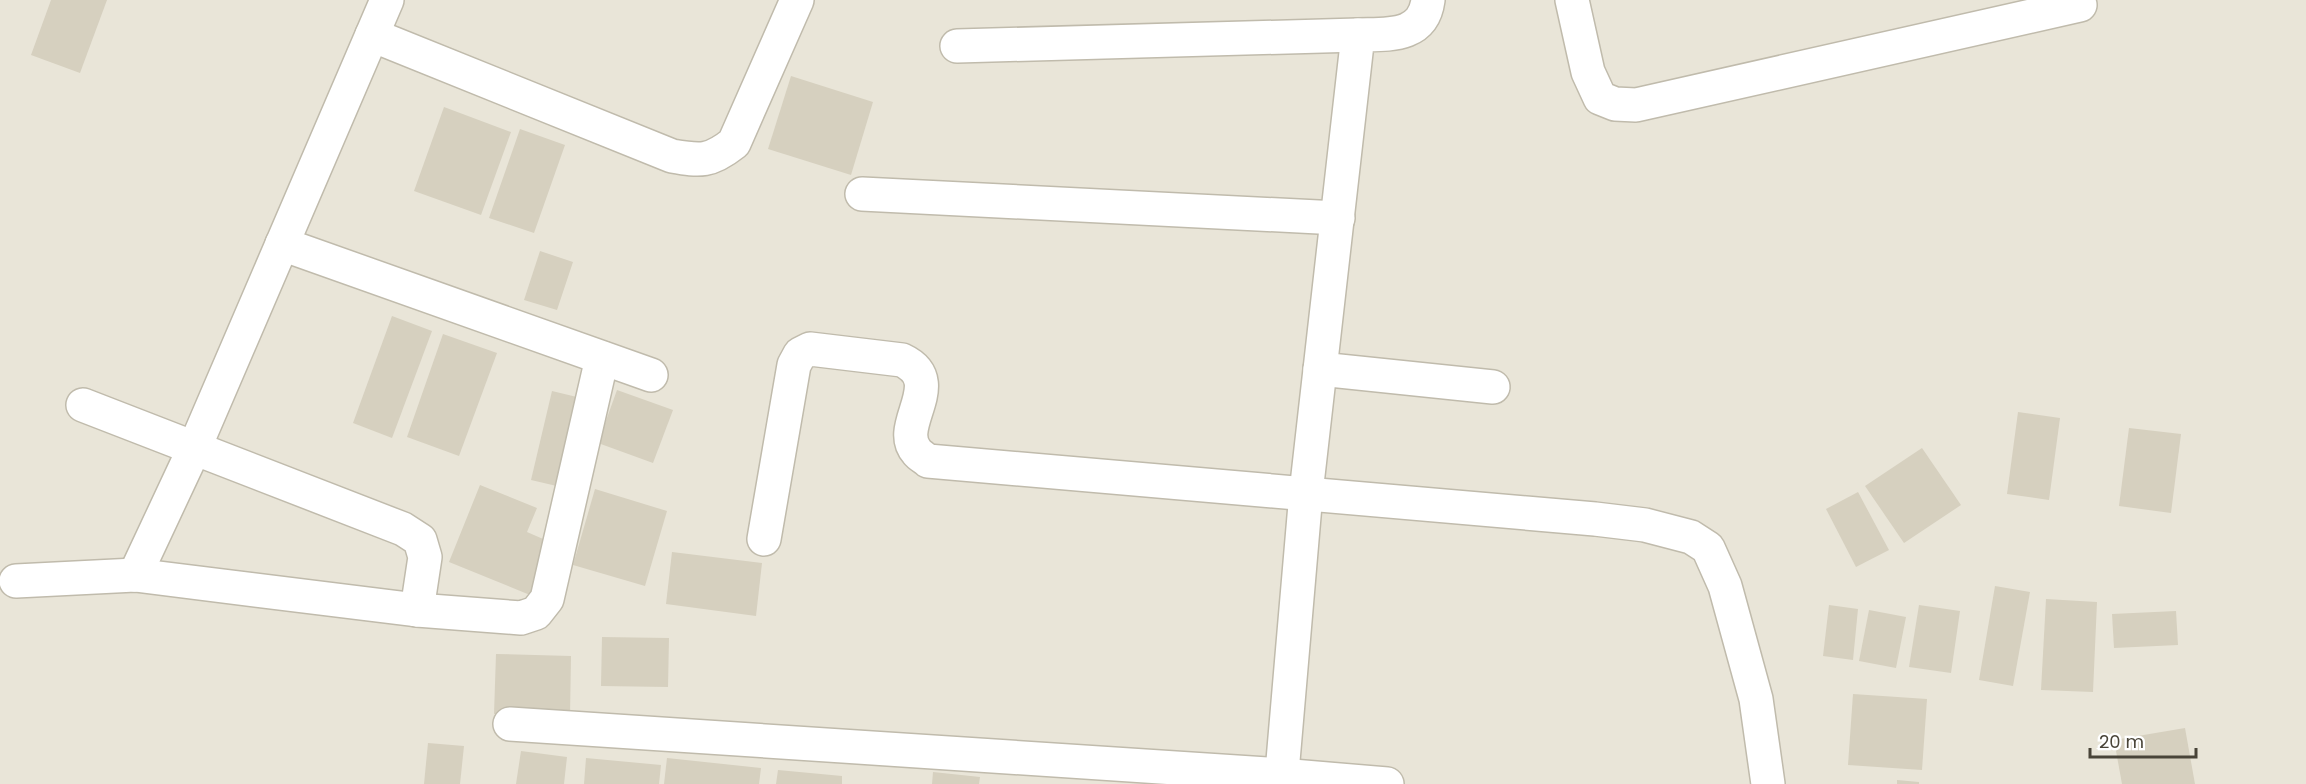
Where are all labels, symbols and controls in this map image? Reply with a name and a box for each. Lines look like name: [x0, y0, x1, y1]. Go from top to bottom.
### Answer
scale bar: [2090, 721, 2196, 759]
text: 20 m: [2099, 729, 2144, 754]

